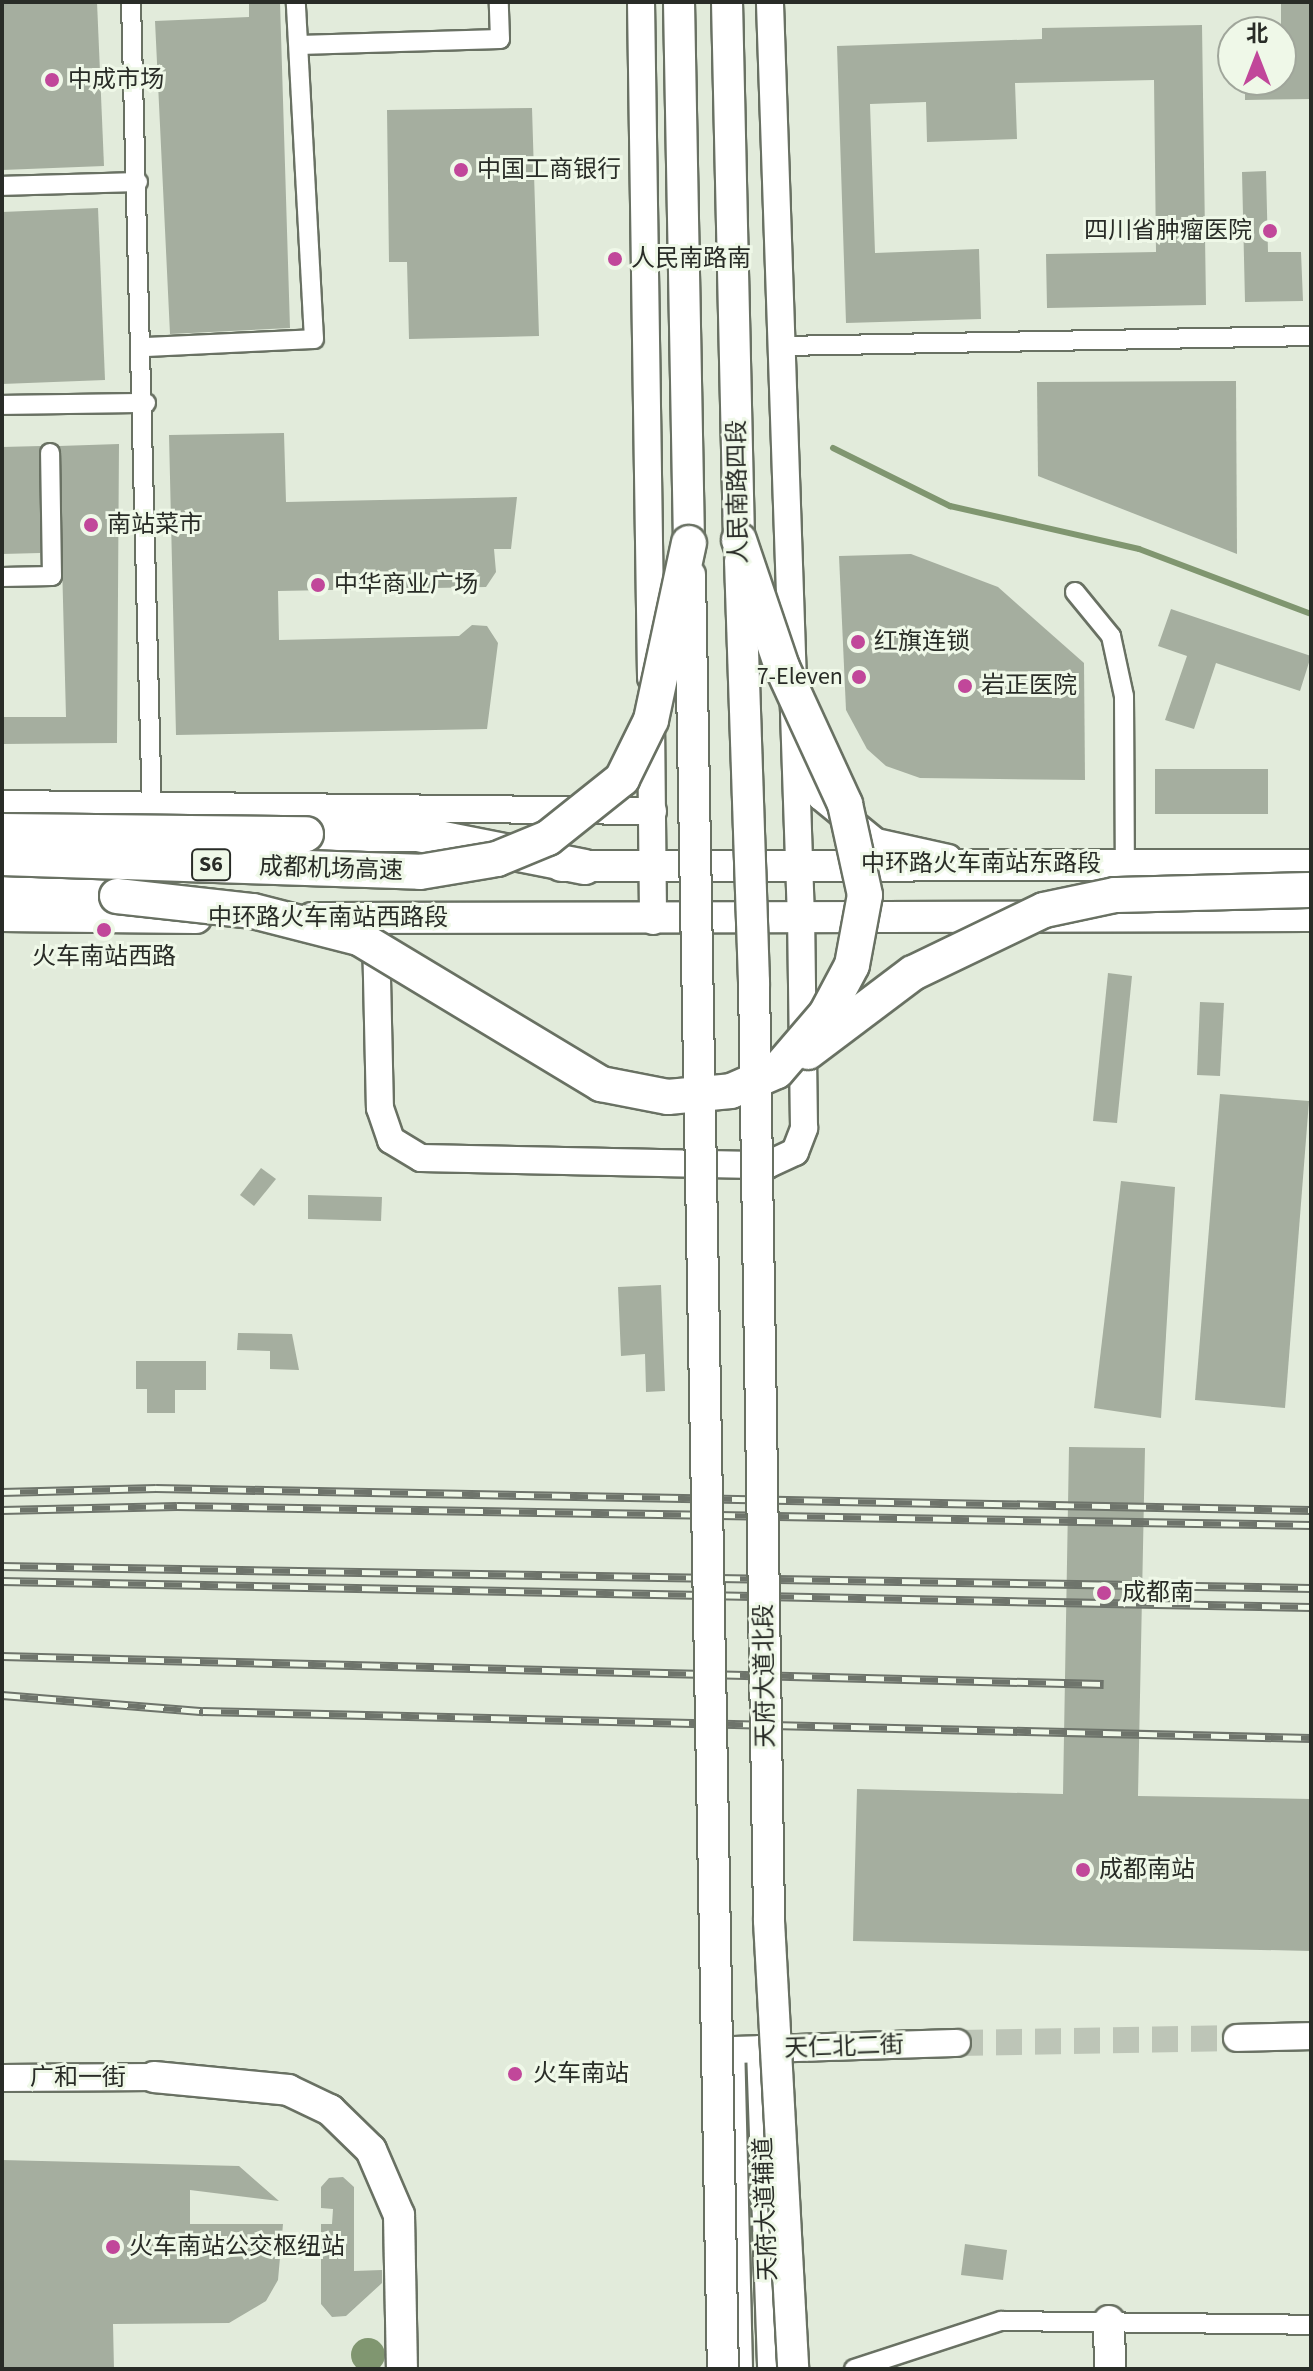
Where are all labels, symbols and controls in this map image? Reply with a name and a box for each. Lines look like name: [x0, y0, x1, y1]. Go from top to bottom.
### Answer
north arrow: [1217, 16, 1297, 96]
text: 北: [1246, 18, 1268, 50]
place label: 中成市场: [68, 66, 164, 94]
marker: 中成市场: [43, 71, 61, 89]
place label: 中国工商银行: [477, 156, 621, 184]
marker: 中国工商银行: [452, 161, 470, 179]
place label: 四川省肿瘤医院: [1084, 217, 1252, 245]
marker: 四川省肿瘤医院: [1259, 220, 1281, 242]
place label: 人民南路南: [631, 245, 751, 273]
marker: 人民南路南: [606, 250, 624, 268]
street label: 人民南路四段: [722, 420, 754, 564]
place label: 南站菜市: [107, 511, 203, 539]
marker: 南站菜市: [82, 516, 100, 534]
place label: 中华商业广场: [334, 571, 478, 599]
marker: 中华商业广场: [309, 576, 327, 594]
place label: 红旗连锁: [874, 628, 970, 656]
marker: 红旗连锁: [849, 633, 867, 651]
place label: 7-Eleven: [757, 663, 843, 691]
marker: 7-Eleven: [850, 668, 868, 686]
place label: 岩正医院: [981, 672, 1077, 700]
marker: 岩正医院: [956, 677, 974, 695]
road number: S6: [191, 847, 231, 883]
street label: 中环路火车南站东路段: [861, 850, 1101, 878]
street label: 成都机场高速: [259, 852, 403, 886]
street label: 中环路火车南站西路段: [208, 904, 448, 932]
marker: 火车南站西路: [95, 921, 113, 939]
place label: 火车南站西路: [32, 943, 176, 971]
place label: 成都南: [1122, 1579, 1194, 1607]
marker: 成都南: [1093, 1582, 1115, 1604]
street label: 天府大道北段: [749, 1604, 781, 1748]
place label: 成都南站: [1099, 1856, 1195, 1884]
marker: 成都南站: [1074, 1861, 1092, 1879]
street label: 天仁北二街: [784, 2031, 904, 2063]
place label: 火车南站: [533, 2060, 629, 2088]
marker: 火车南站: [504, 2063, 526, 2085]
street label: 广和一街: [30, 2064, 126, 2092]
street label: 天府大道辅道: [749, 2137, 783, 2281]
place label: 火车南站公交枢纽站: [129, 2233, 345, 2261]
marker: 火车南站公交枢纽站: [104, 2238, 122, 2256]

